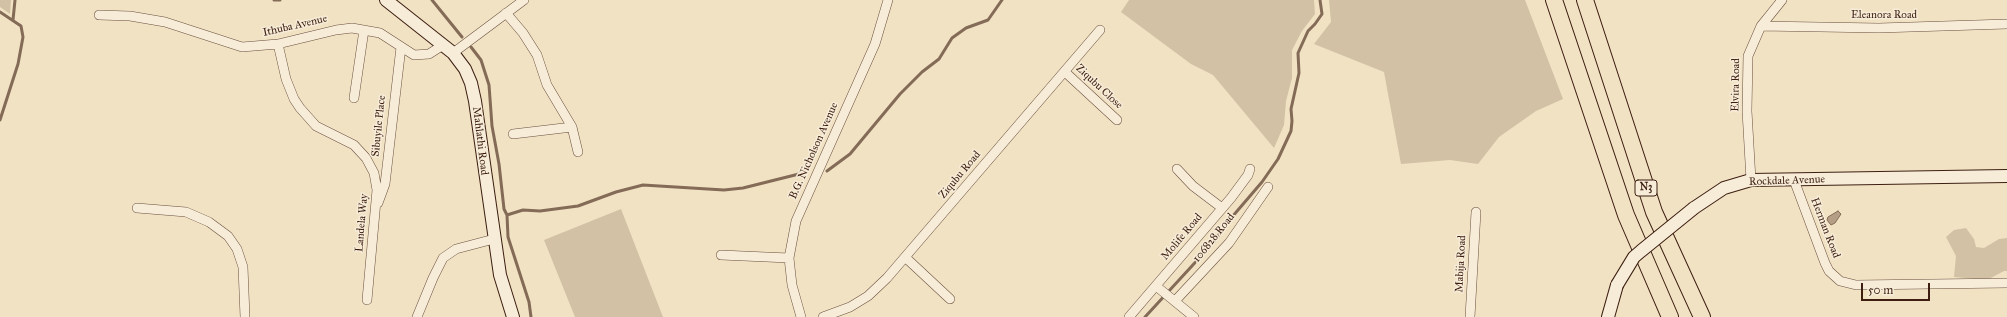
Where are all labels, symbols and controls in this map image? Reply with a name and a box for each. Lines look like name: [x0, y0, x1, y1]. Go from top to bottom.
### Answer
street label: Eleanora Road: [1851, 8, 1917, 22]
street label: Ithuba Avenue: [262, 12, 328, 40]
street label: Elvira Road: [1729, 58, 1743, 112]
street label: Ziqubu Close: [1073, 62, 1125, 112]
street label: Sibuyile Place: [369, 95, 389, 157]
street label: B.G. Nicholson Avenue: [787, 101, 841, 201]
street label: Mahlathi Road: [469, 106, 491, 176]
street label: Ziqubu Road: [936, 149, 984, 201]
street label: Rockdale Avenue: [1749, 173, 1825, 189]
road number: N3: [1635, 180, 1657, 196]
street label: Landela Way: [353, 193, 371, 253]
street label: Herman Road: [1807, 196, 1843, 260]
street label: Molife Road: [1159, 211, 1205, 263]
street label: 106828 Road: [1190, 211, 1238, 265]
street label: Mabija Road: [1453, 235, 1469, 293]
scale bar: [1863, 275, 1932, 301]
text: 50 m: [1868, 283, 1893, 297]

